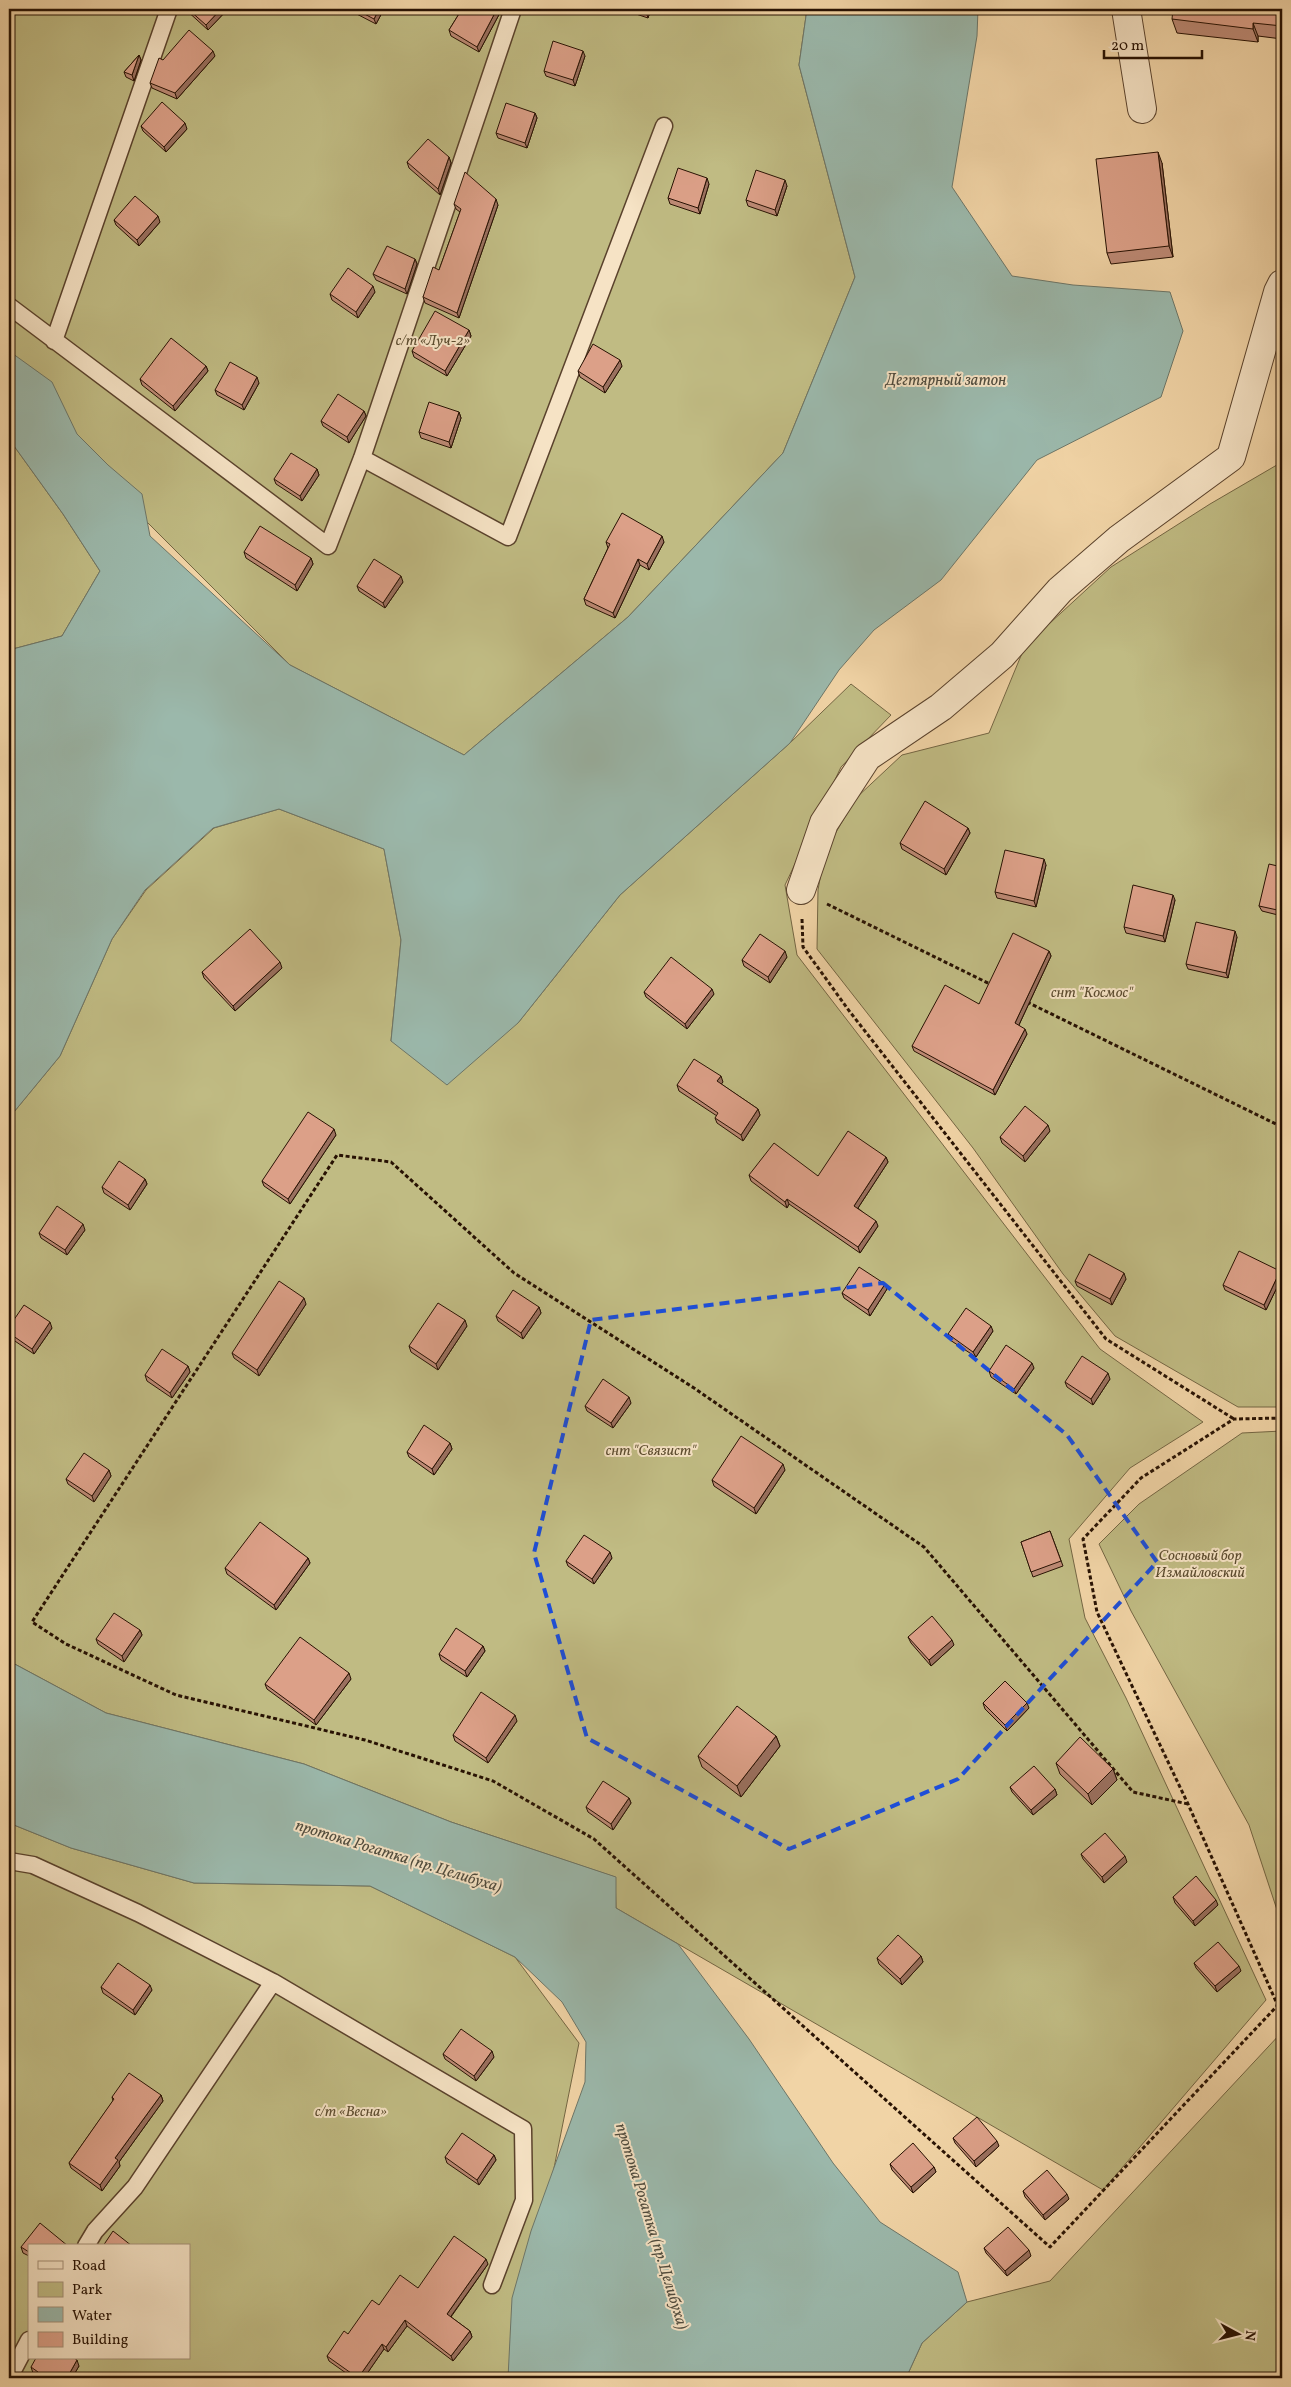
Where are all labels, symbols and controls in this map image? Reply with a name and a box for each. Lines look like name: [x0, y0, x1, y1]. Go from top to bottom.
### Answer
scale bar: [1104, 28, 1201, 60]
text: 20 m: [1111, 36, 1144, 57]
park label: с/т «Луч-2»: [396, 331, 471, 352]
water label: Дегтярный затон: [885, 370, 1006, 392]
park label: снт "Космос": [1051, 983, 1134, 1004]
park label: снт "Связист": [606, 1441, 697, 1462]
park label: Сосновый бор Измайловский: [1155, 1546, 1245, 1584]
water label: протока Рогатка (пр. Целибуха): [292, 1815, 505, 1899]
park label: с/т «Весна»: [315, 2102, 387, 2123]
water label: протока Рогатка (пр. Целибуха): [609, 2121, 693, 2333]
legend: [28, 2244, 190, 2360]
text: Road: [72, 2256, 106, 2277]
text: Park: [72, 2280, 103, 2301]
text: Water: [72, 2306, 112, 2327]
north arrow: [1214, 2310, 1264, 2360]
text: N: [1239, 2329, 1259, 2342]
text: Building: [72, 2330, 129, 2351]

